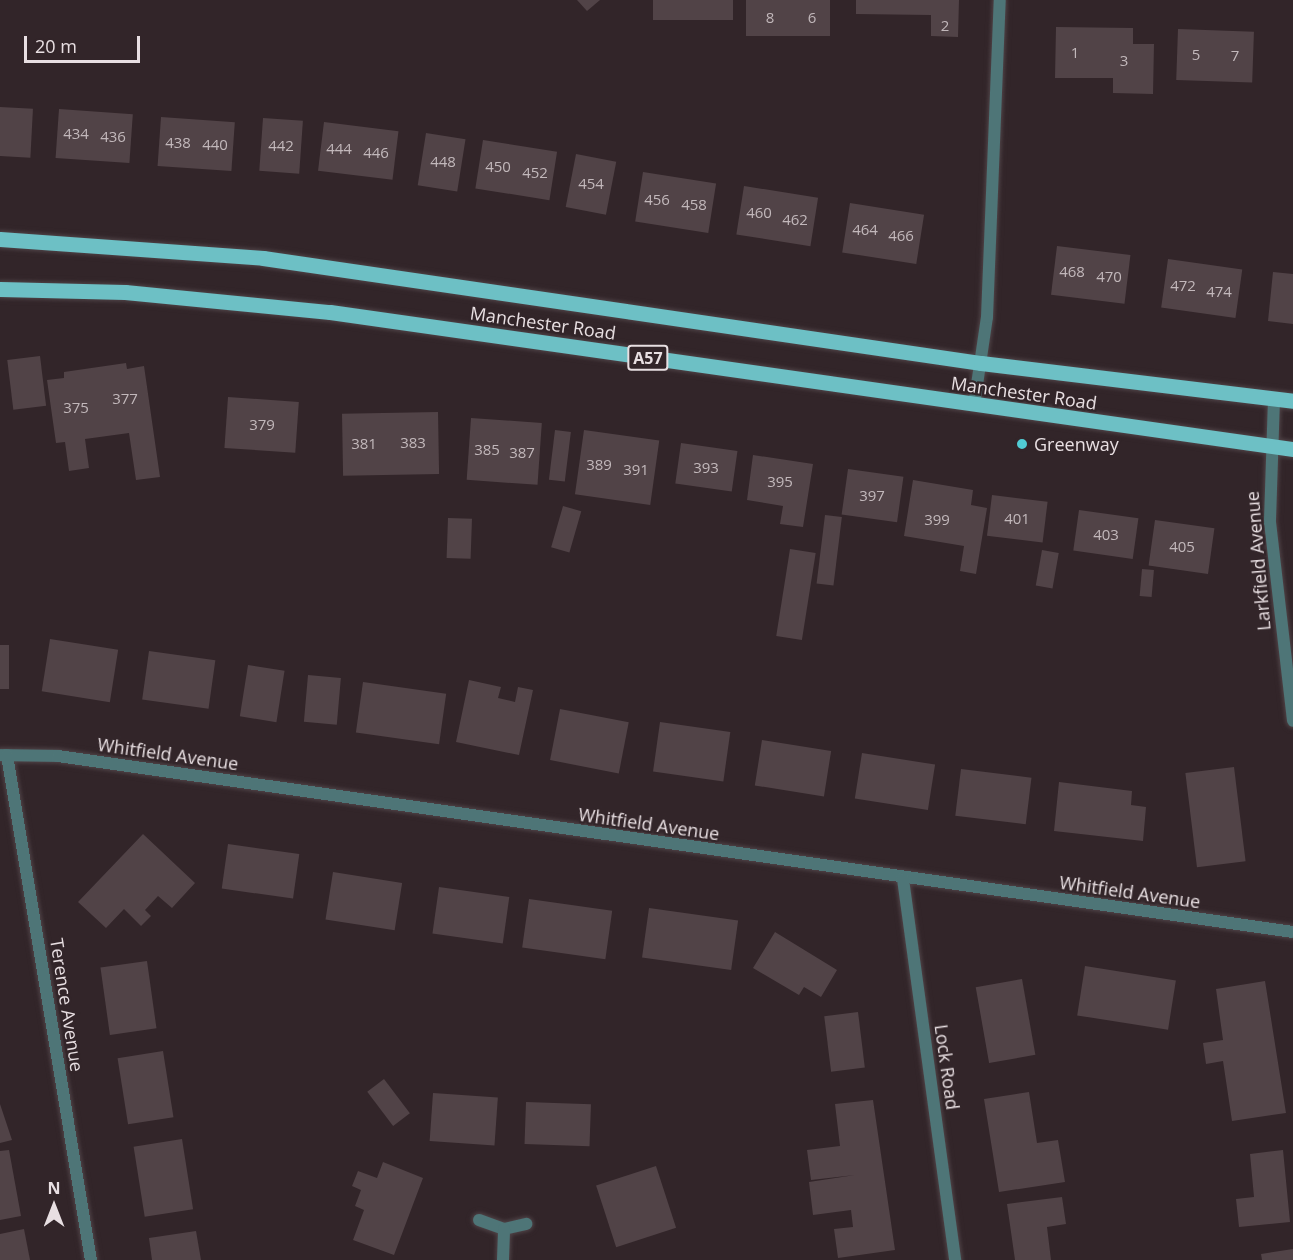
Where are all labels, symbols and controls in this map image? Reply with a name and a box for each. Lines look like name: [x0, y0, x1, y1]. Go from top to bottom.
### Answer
house number: 8: [766, 9, 774, 27]
house number: 6: [808, 9, 816, 27]
house number: 2: [941, 17, 949, 35]
scale bar: [27, 24, 142, 62]
text: 20 m: [35, 34, 77, 58]
house number: 1: [1071, 44, 1079, 62]
house number: 5: [1192, 46, 1200, 64]
house number: 7: [1231, 47, 1239, 65]
house number: 3: [1120, 52, 1128, 70]
house number: 434: [63, 125, 89, 143]
house number: 436: [100, 128, 126, 146]
house number: 438: [165, 134, 191, 152]
house number: 440: [202, 136, 228, 154]
house number: 442: [268, 137, 294, 155]
house number: 444: [326, 140, 352, 158]
house number: 446: [363, 144, 389, 162]
house number: 448: [430, 153, 456, 171]
house number: 450: [485, 158, 511, 176]
house number: 452: [522, 164, 548, 182]
house number: 454: [578, 175, 604, 193]
house number: 456: [644, 191, 670, 209]
house number: 458: [681, 196, 707, 214]
house number: 460: [746, 204, 772, 222]
house number: 462: [782, 211, 808, 229]
house number: 464: [852, 221, 878, 239]
house number: 466: [888, 227, 914, 245]
house number: 468: [1059, 263, 1085, 281]
house number: 470: [1096, 268, 1122, 286]
house number: 472: [1170, 277, 1196, 295]
house number: 474: [1206, 283, 1232, 301]
street label: Manchester Road: [469, 302, 617, 344]
road number: A57: [627, 345, 669, 371]
street label: Manchester Road: [950, 372, 1098, 414]
house number: 377: [112, 390, 138, 408]
house number: 375: [63, 399, 89, 417]
house number: 379: [249, 416, 275, 434]
place label: Greenway: [1034, 433, 1119, 455]
house number: 383: [400, 434, 426, 452]
house number: 381: [351, 435, 377, 453]
marker: Greenway: [1015, 437, 1029, 451]
house number: 385: [474, 441, 500, 459]
house number: 387: [509, 444, 535, 462]
house number: 389: [586, 456, 612, 474]
house number: 393: [693, 459, 719, 477]
house number: 391: [623, 461, 649, 479]
house number: 395: [767, 473, 793, 491]
house number: 397: [859, 487, 885, 505]
street label: Larkfield Avenue: [1241, 490, 1275, 632]
house number: 401: [1004, 510, 1030, 528]
house number: 399: [924, 511, 950, 529]
house number: 403: [1093, 526, 1119, 544]
house number: 405: [1169, 538, 1195, 556]
street label: Whitfield Avenue: [96, 733, 240, 775]
street label: Whitfield Avenue: [577, 803, 721, 845]
street label: Whitfield Avenue: [1058, 871, 1202, 913]
street label: Terence Avenue: [46, 937, 88, 1073]
street label: Lock Road: [930, 1023, 964, 1111]
north arrow: [24, 1176, 84, 1236]
text: N: [47, 1177, 61, 1199]

